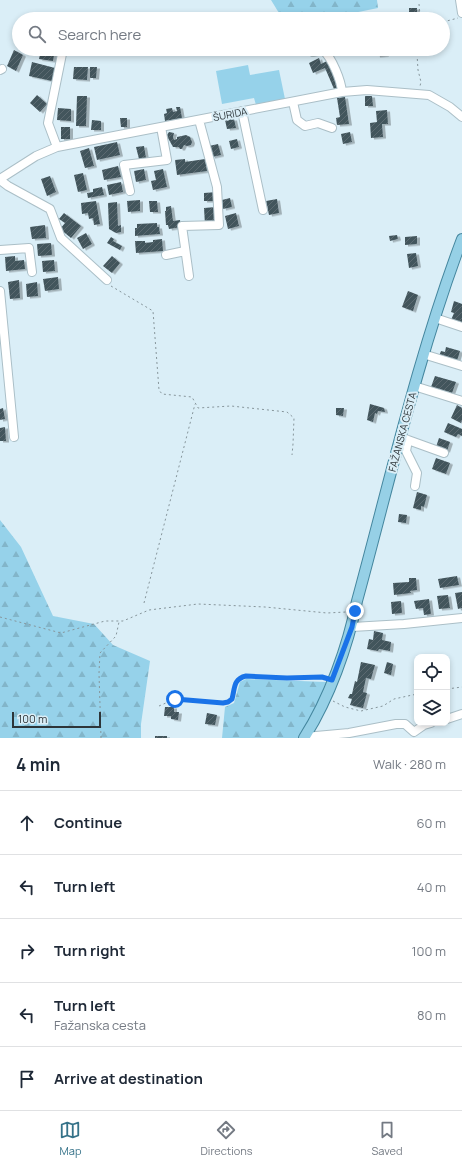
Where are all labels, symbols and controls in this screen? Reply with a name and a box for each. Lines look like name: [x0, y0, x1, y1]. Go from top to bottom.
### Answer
search box: [12, 12, 450, 56]
icon: search: [26, 23, 48, 45]
text: Search here: [58, 24, 141, 45]
street label: ŠURIDA: [212, 104, 249, 124]
street label: FAŽANSKA CESTA: [385, 390, 420, 473]
route end: [346, 602, 364, 620]
map controls: [414, 654, 450, 726]
button: locate: [414, 654, 450, 690]
route start: [166, 690, 184, 708]
button: layers: [414, 690, 450, 726]
scale bar: [12, 710, 101, 729]
text: 100 m: [18, 711, 47, 726]
text: 4 min: [16, 753, 60, 776]
text: Walk · 280 m: [373, 755, 446, 773]
icon: ahead: [16, 812, 38, 834]
text: Continue: [54, 812, 122, 833]
text: 60 m: [416, 814, 446, 832]
icon: left: [16, 876, 38, 898]
text: Turn left: [54, 876, 116, 897]
text: 40 m: [417, 878, 446, 896]
icon: right: [16, 940, 38, 962]
text: Turn right: [54, 940, 125, 961]
text: 100 m: [411, 942, 446, 960]
text: Turn left: [54, 995, 116, 1016]
icon: left: [16, 1004, 38, 1026]
text: 80 m: [417, 1006, 446, 1024]
text: Fažanska cesta: [54, 1016, 146, 1034]
icon: arrive: [16, 1068, 38, 1090]
text: Arrive at destination: [54, 1068, 203, 1089]
tab: Map: [59, 1119, 81, 1158]
tab: Directions: [200, 1119, 253, 1158]
tab: Saved: [372, 1119, 403, 1158]

